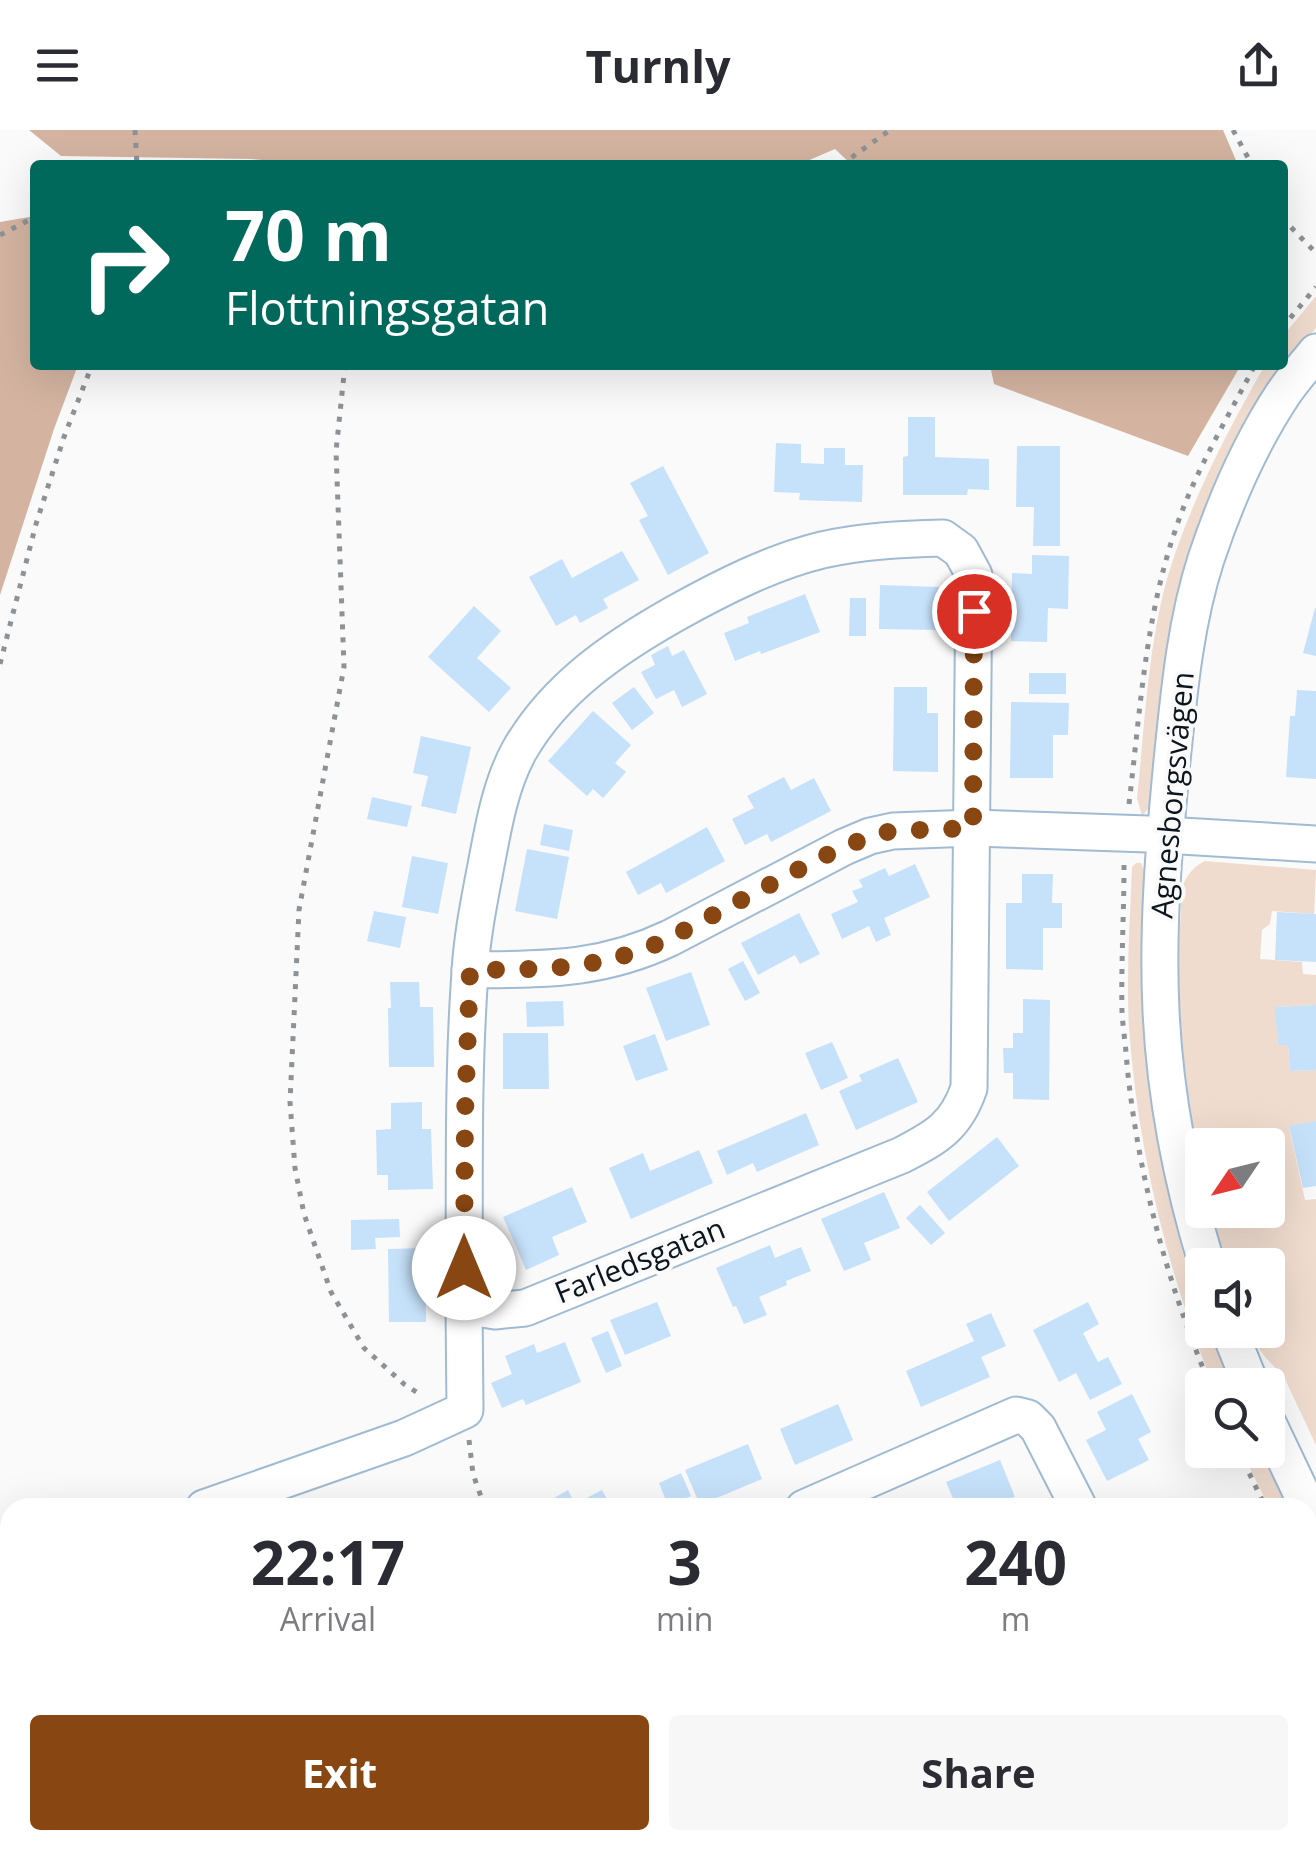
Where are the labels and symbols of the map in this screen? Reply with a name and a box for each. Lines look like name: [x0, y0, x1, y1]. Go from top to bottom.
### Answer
pin: [932, 569, 1017, 654]
street label: Agnesborgsvägen: [1140, 670, 1203, 920]
north arrow: [1185, 1128, 1285, 1228]
street label: Farledsgatan: [548, 1207, 731, 1312]
position arrow: [412, 1216, 516, 1320]

